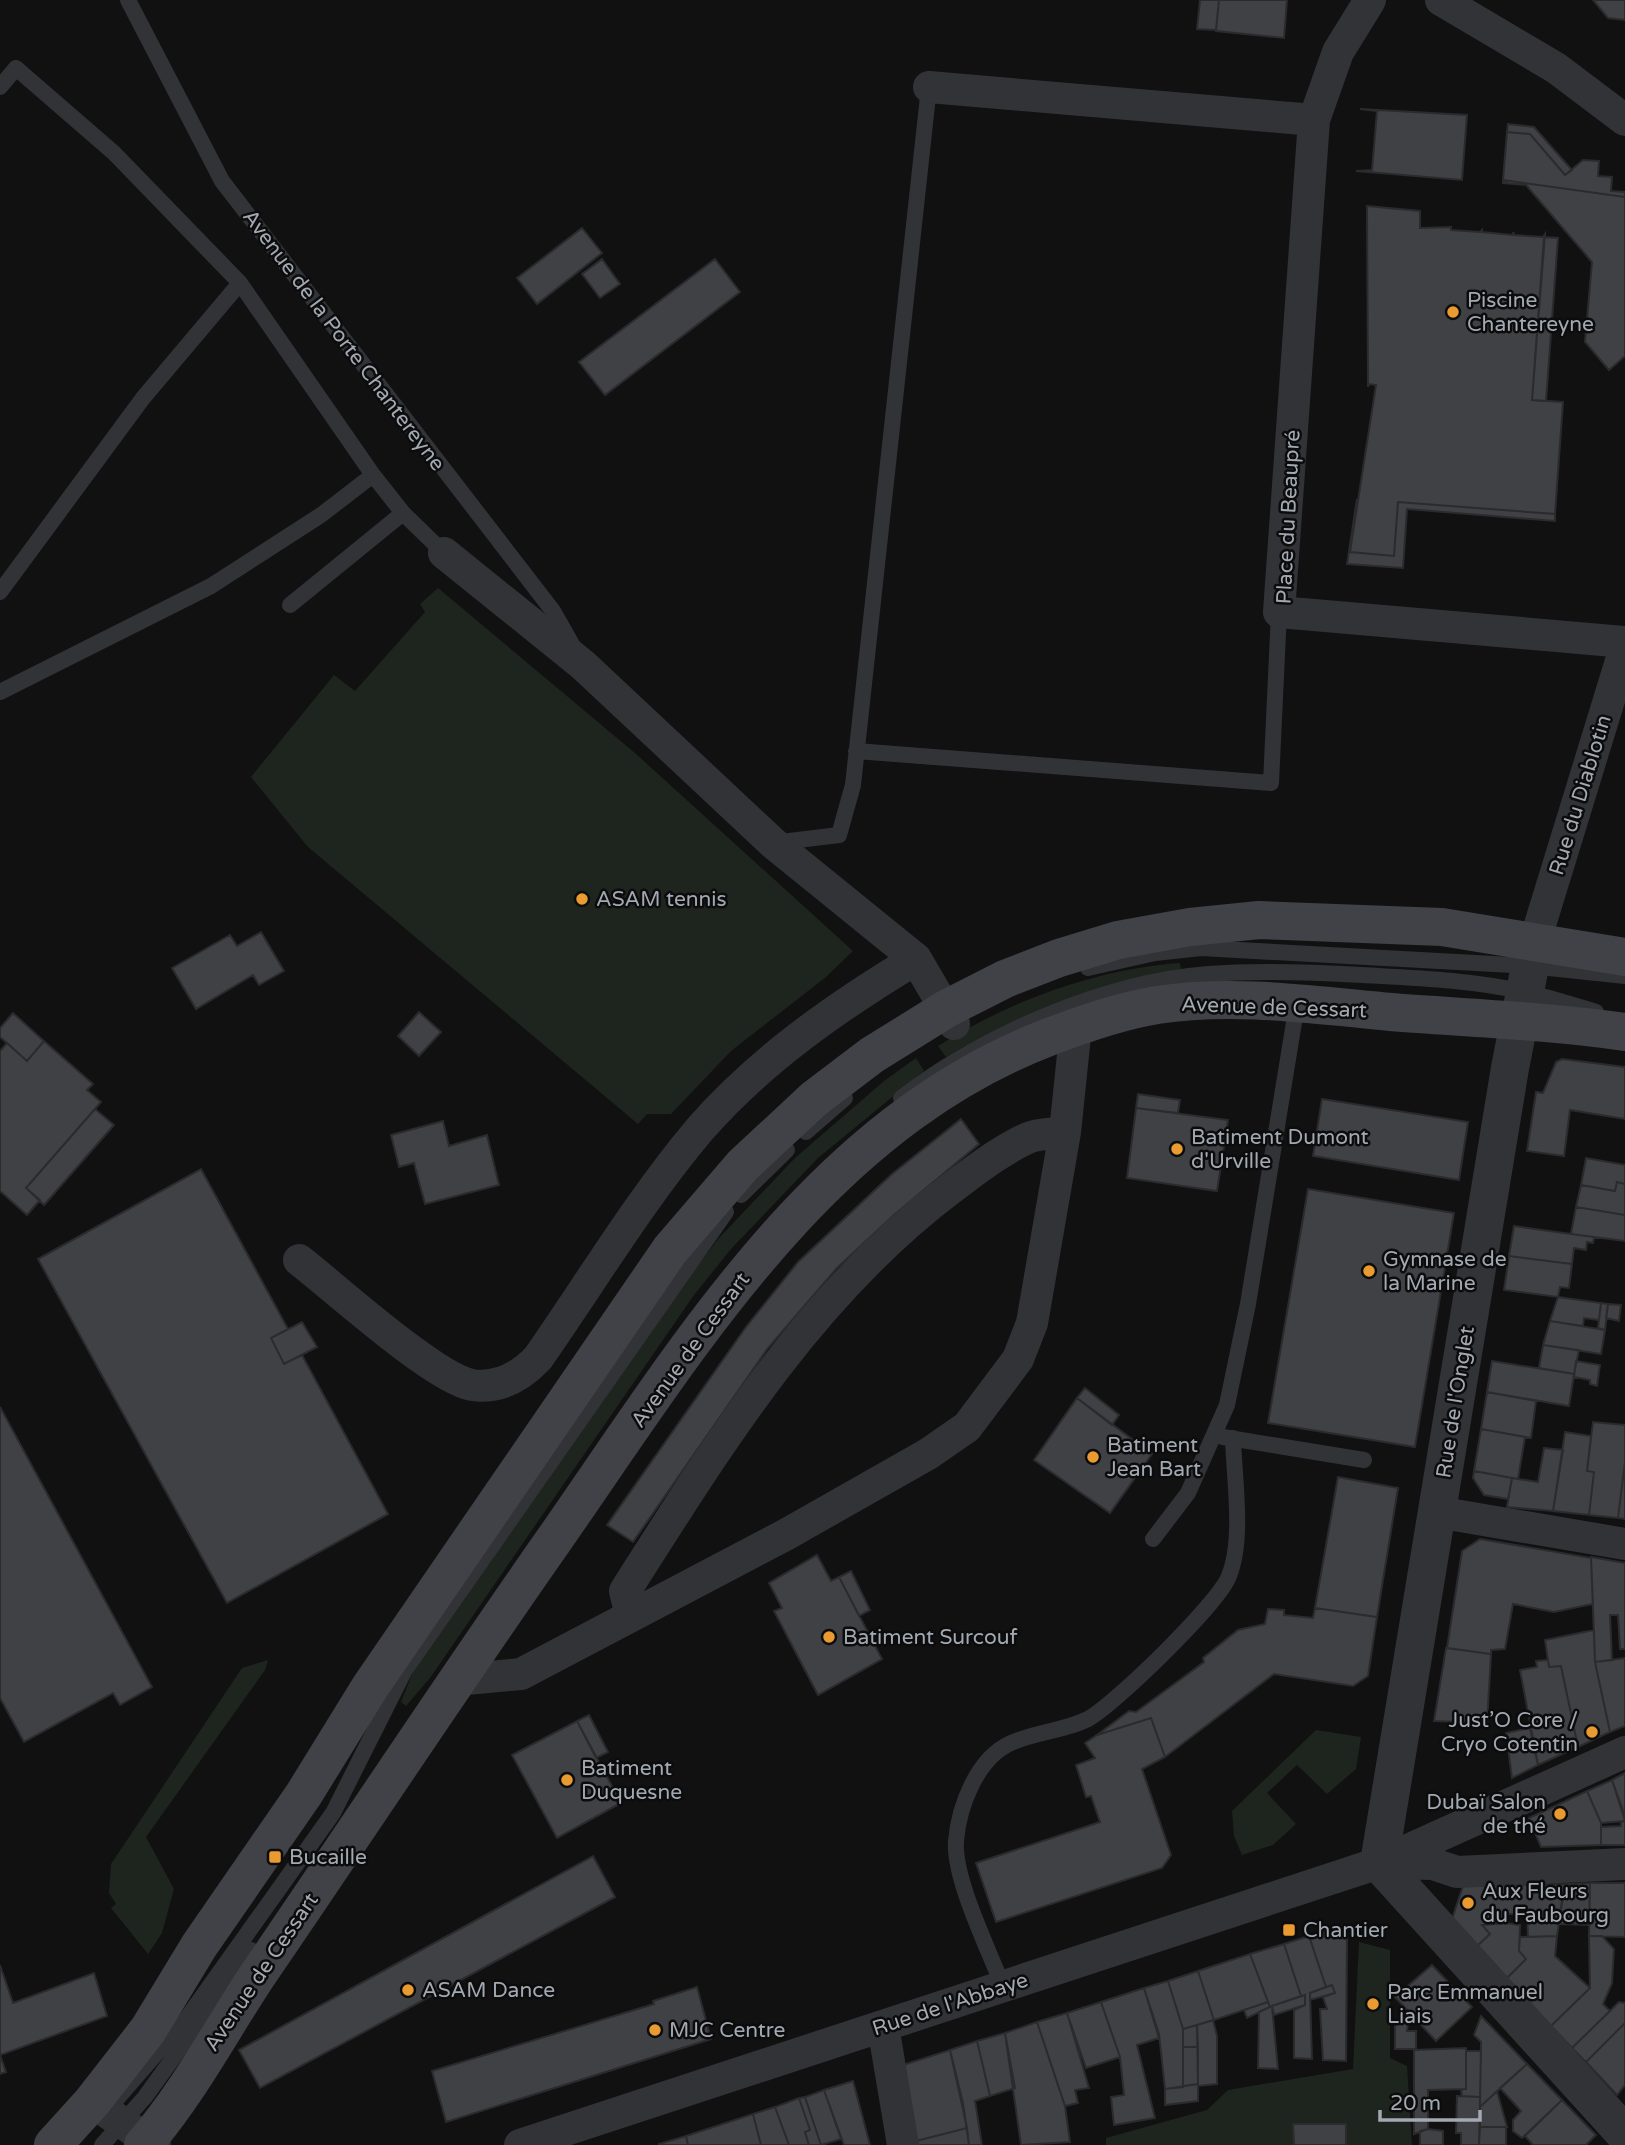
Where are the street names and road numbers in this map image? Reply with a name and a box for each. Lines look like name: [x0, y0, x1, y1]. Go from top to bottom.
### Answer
street label: Avenue de la Porte Chantereyne: [237, 205, 450, 476]
street label: Place du Beaupré: [1271, 429, 1306, 605]
street label: Rue du Diablotin: [1544, 712, 1617, 878]
street label: Avenue de Cessart: [1181, 992, 1367, 1023]
street label: Avenue de Cessart: [626, 1268, 755, 1433]
street label: Rue de l'Onglet: [1431, 1324, 1480, 1480]
street label: Avenue de Cessart: [199, 1888, 324, 2056]
street label: Rue de l'Abbaye: [869, 1967, 1031, 2041]

